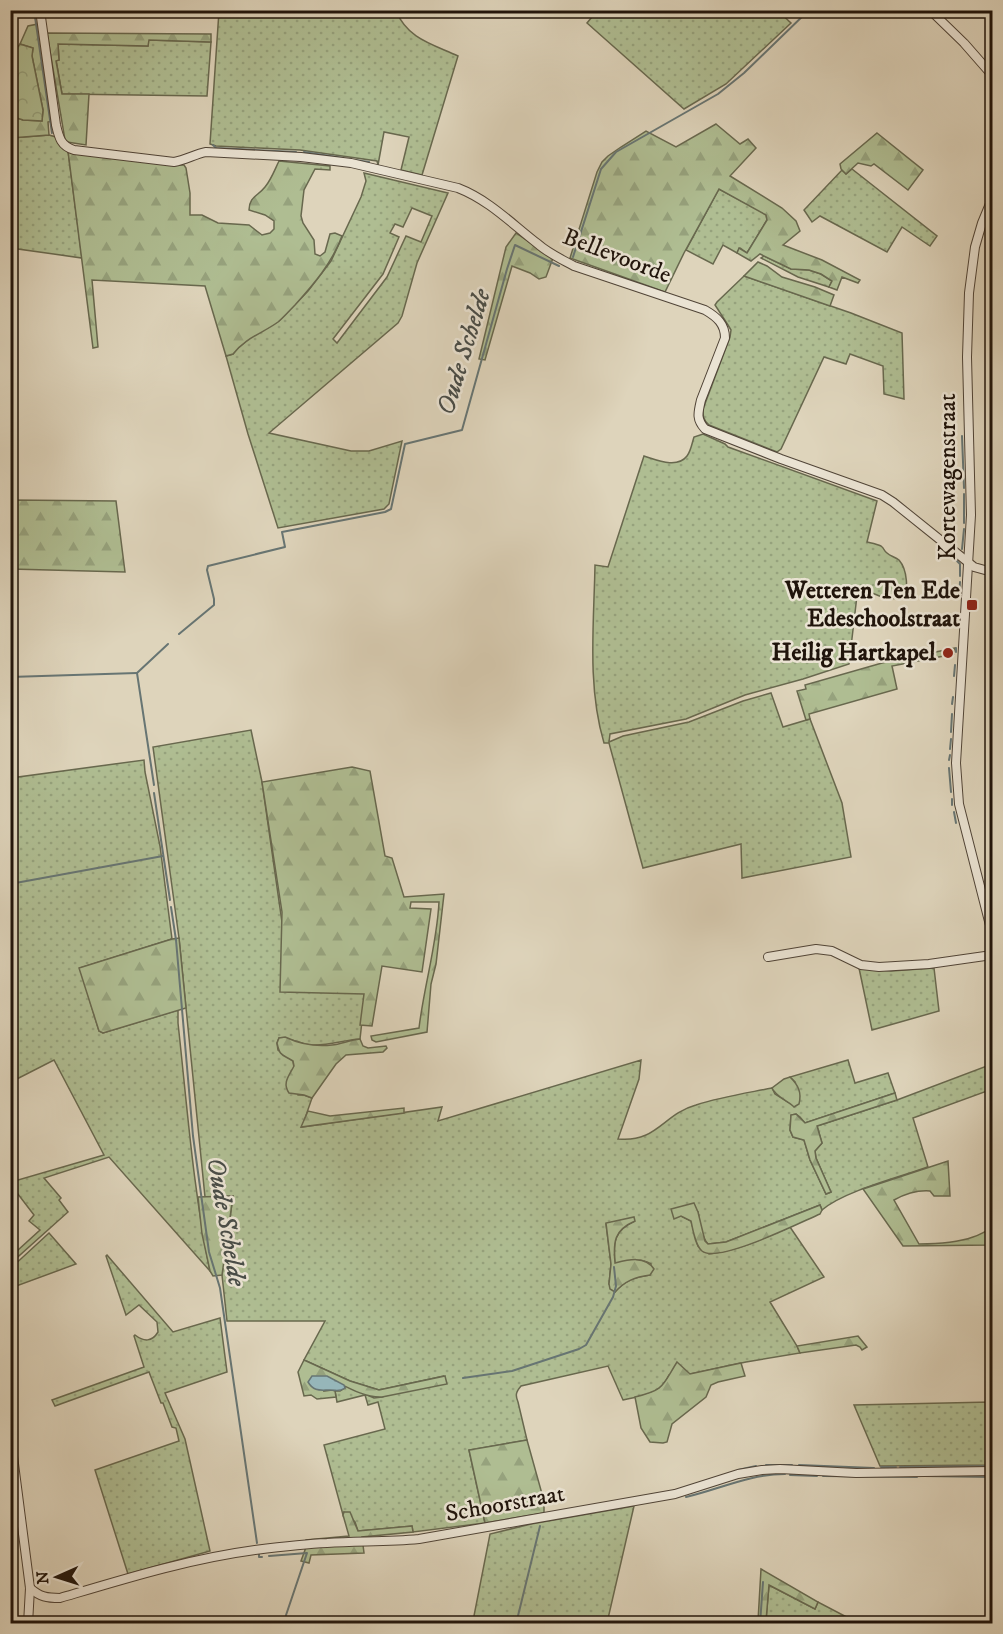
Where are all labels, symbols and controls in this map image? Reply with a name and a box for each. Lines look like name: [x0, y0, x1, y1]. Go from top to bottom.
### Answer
street label: Bellevoorde: [558, 222, 676, 290]
water label: Oude Schelde: [429, 284, 499, 419]
street label: Kortewagenstraat: [933, 393, 963, 561]
place label: Wetteren Ten Ede Edeschoolstraat: [784, 576, 960, 634]
marker: Wetteren Ten Ede Edeschoolstraat: [965, 598, 979, 612]
place label: Heilig Hartkapel: [772, 638, 937, 668]
marker: Heilig Hartkapel: [941, 646, 955, 660]
water label: Oude Schelde: [198, 1155, 254, 1290]
street label: Schoorstraat: [443, 1479, 567, 1529]
north arrow: [27, 1547, 87, 1607]
text: N: [33, 1571, 53, 1585]

